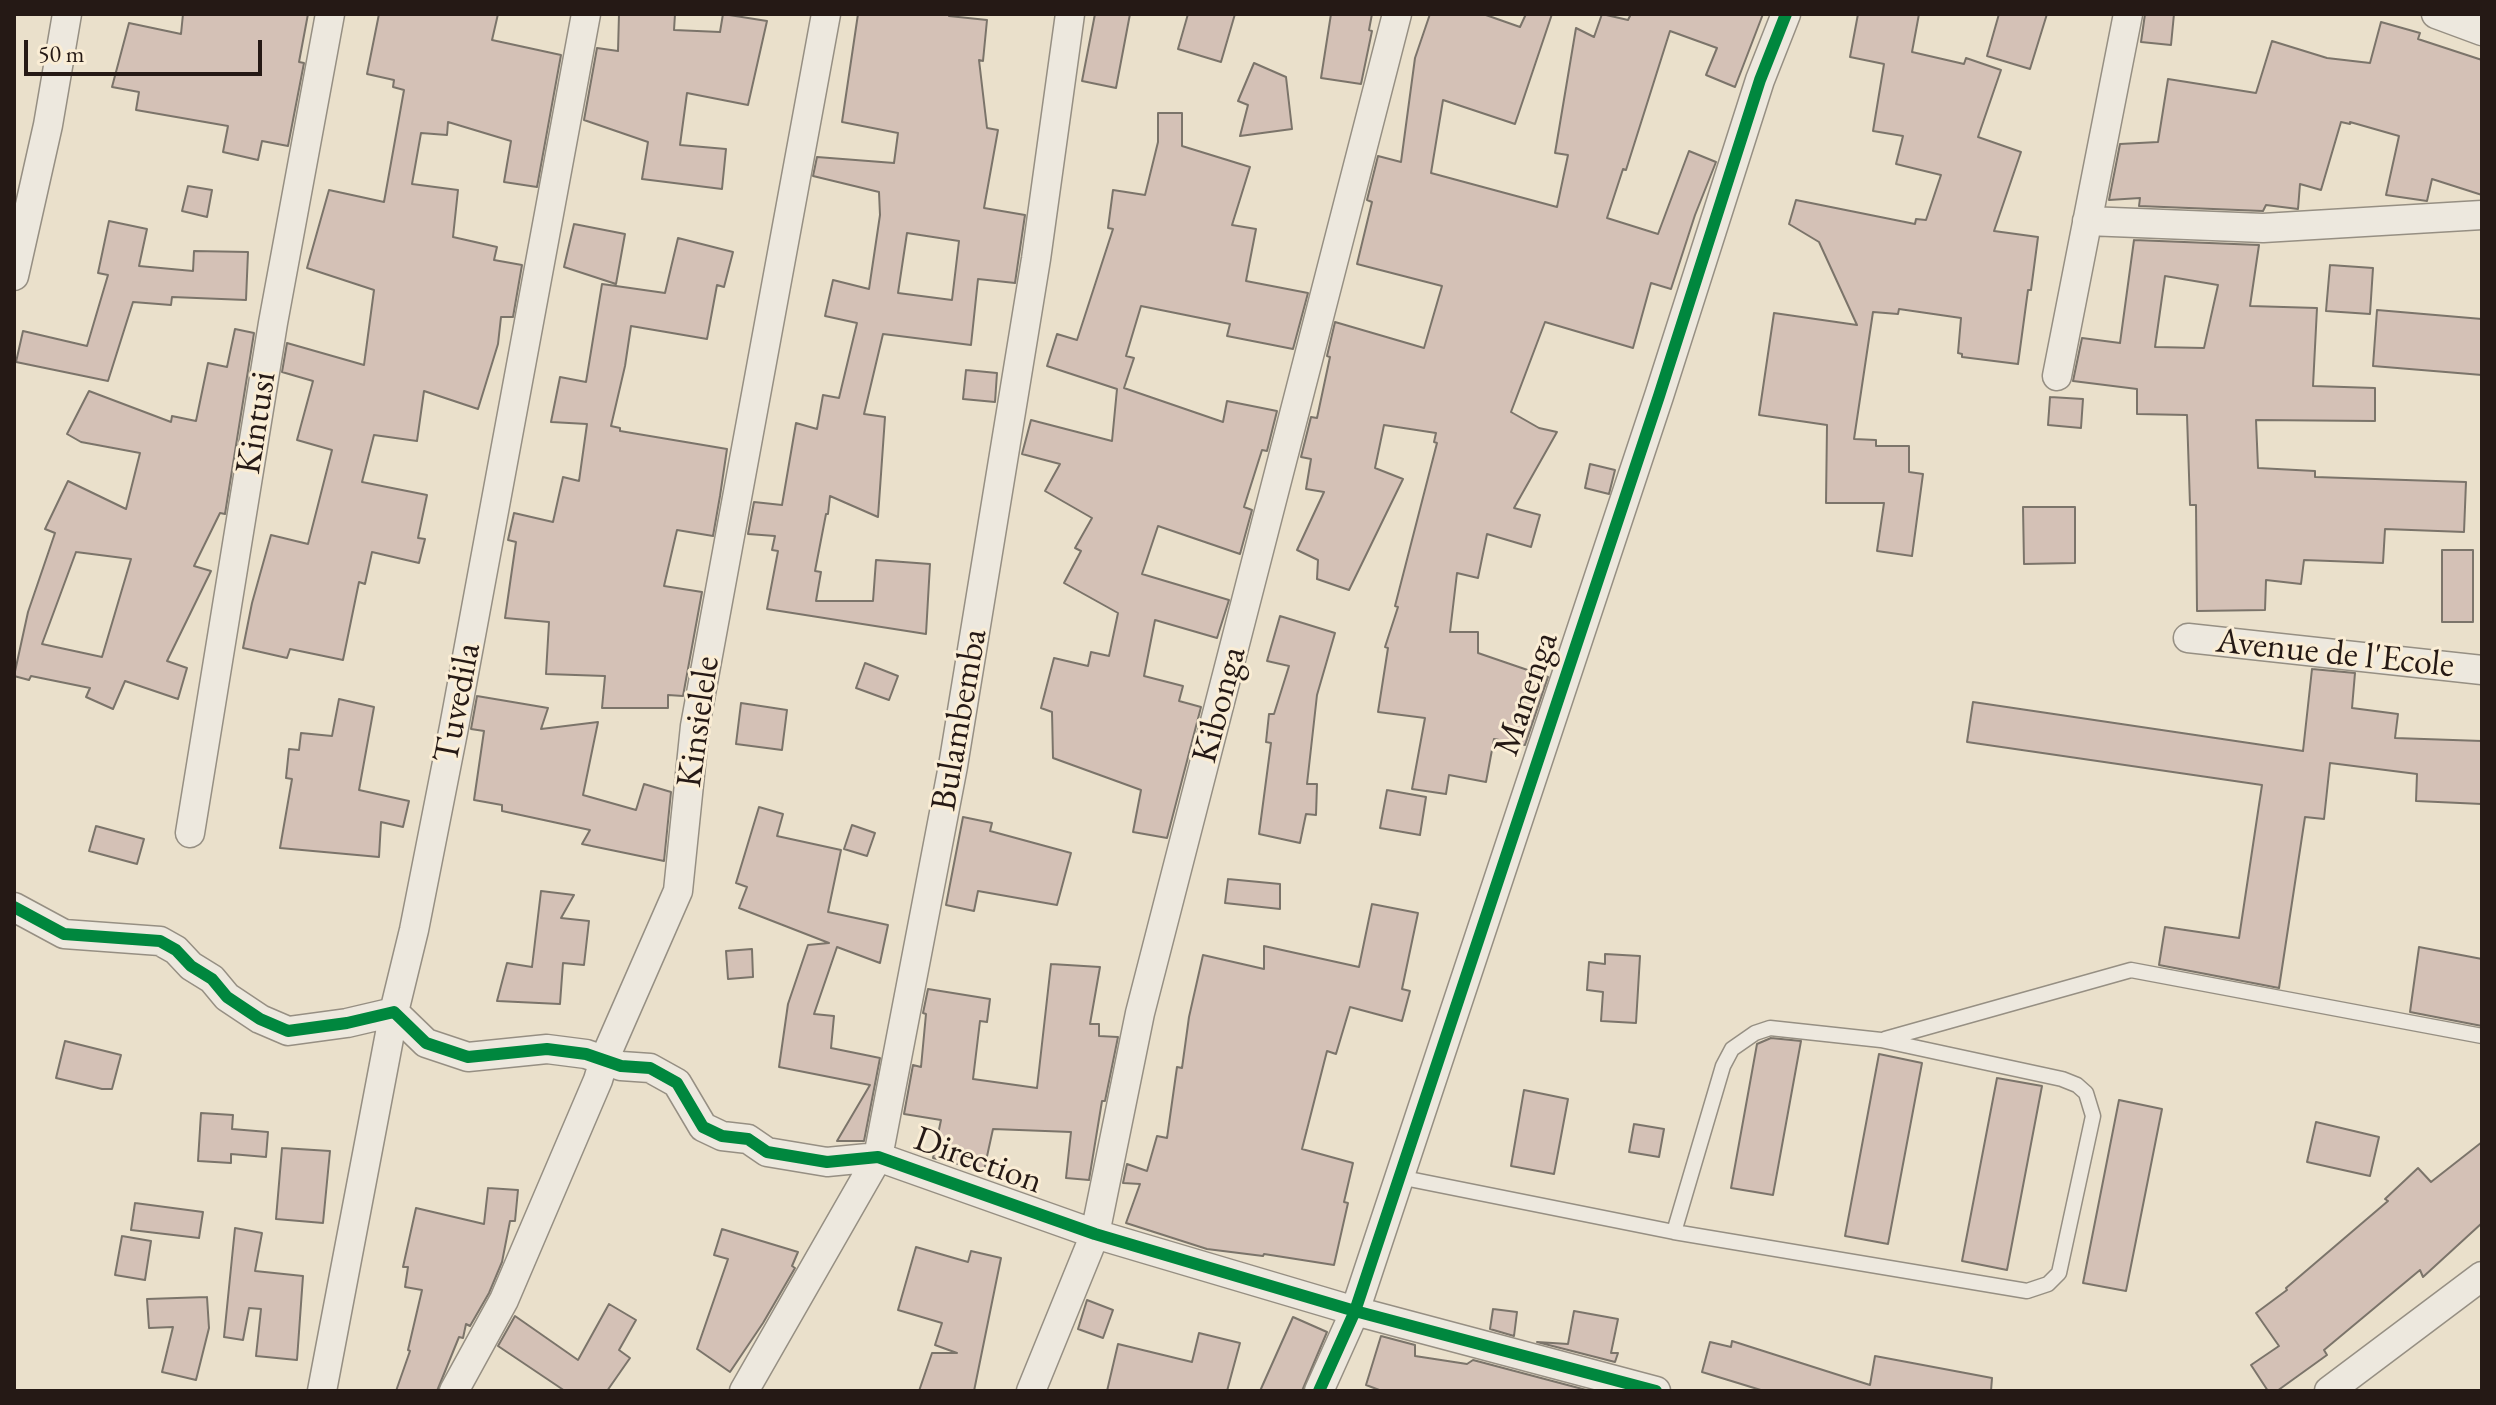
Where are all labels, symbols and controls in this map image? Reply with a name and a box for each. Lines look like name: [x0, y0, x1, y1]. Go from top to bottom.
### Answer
scale bar: [28, 24, 266, 74]
text: 50 m: [38, 38, 85, 69]
street label: Kintusi: [228, 369, 286, 477]
street label: Avenue de l'Ecole: [2214, 620, 2456, 688]
street label: Bulambemba: [923, 626, 997, 814]
street label: Manenga: [1486, 626, 1568, 762]
street label: Tuvedila: [425, 639, 491, 767]
street label: Kibonga: [1184, 642, 1256, 768]
street label: Kinsielele: [668, 654, 730, 790]
street label: Direction: [908, 1118, 1048, 1204]

